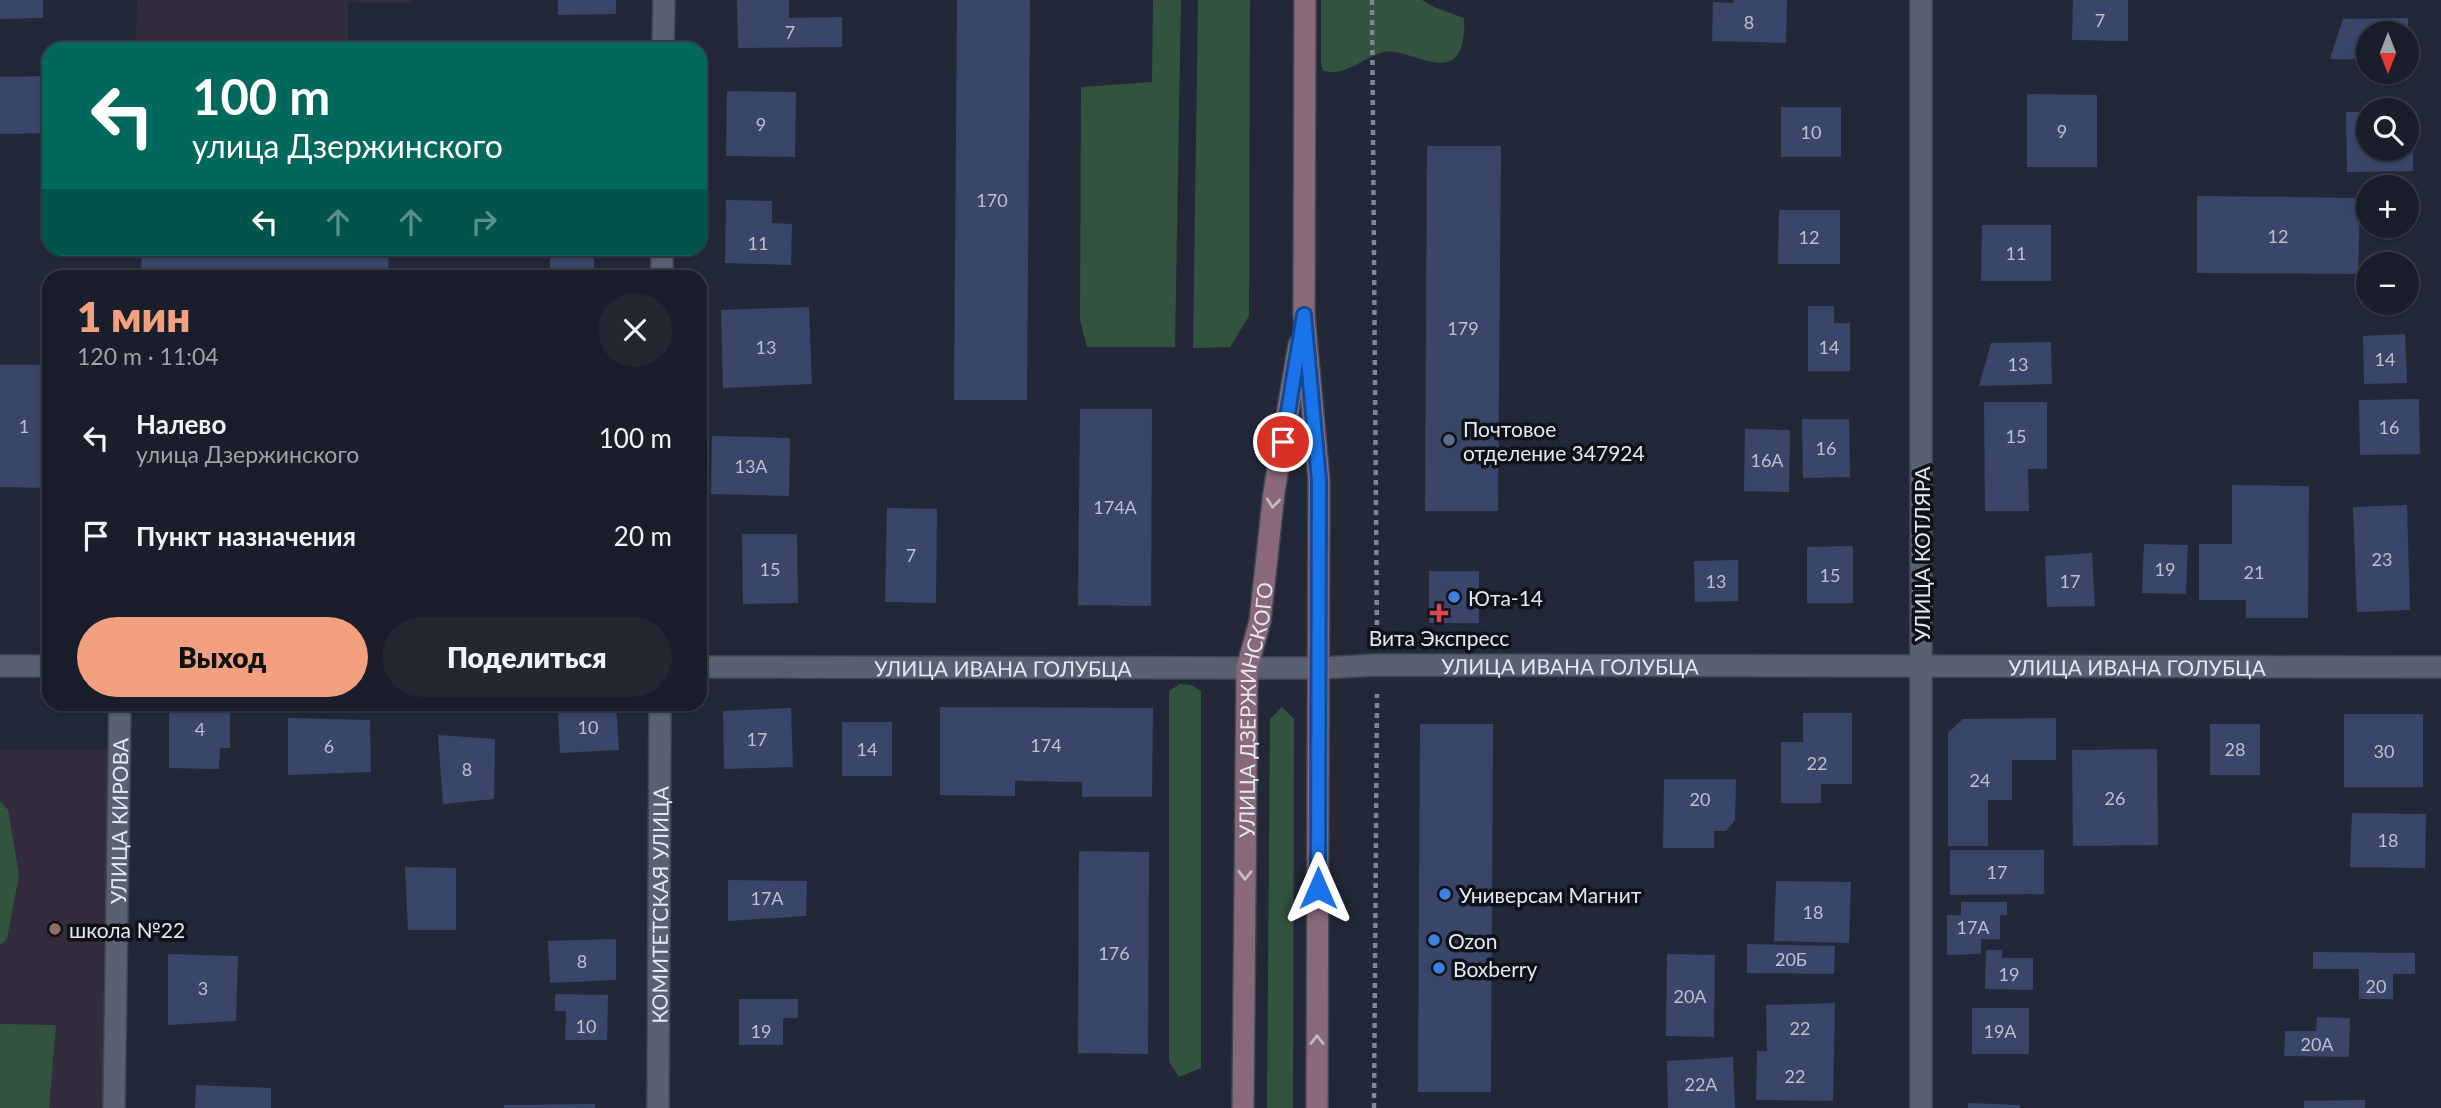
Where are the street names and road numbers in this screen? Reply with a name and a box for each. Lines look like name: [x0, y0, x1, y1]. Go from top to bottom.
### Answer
street label: УЛИЦА КОТЛЯРА: [1909, 466, 1934, 642]
street label: УЛИЦА ДЗЕРЖИНСКОГО: [1233, 581, 1277, 838]
street label: УЛИЦА ИВАНА ГОЛУБЦА: [1441, 653, 1699, 678]
street label: УЛИЦА ИВАНА ГОЛУБЦА: [2008, 654, 2266, 679]
street label: УЛИЦА ИВАНА ГОЛУБЦА: [874, 655, 1133, 680]
street label: УЛИЦА КИРОВА: [105, 737, 132, 904]
street label: КОМИТЕТСКАЯ УЛИЦА: [646, 785, 672, 1024]

